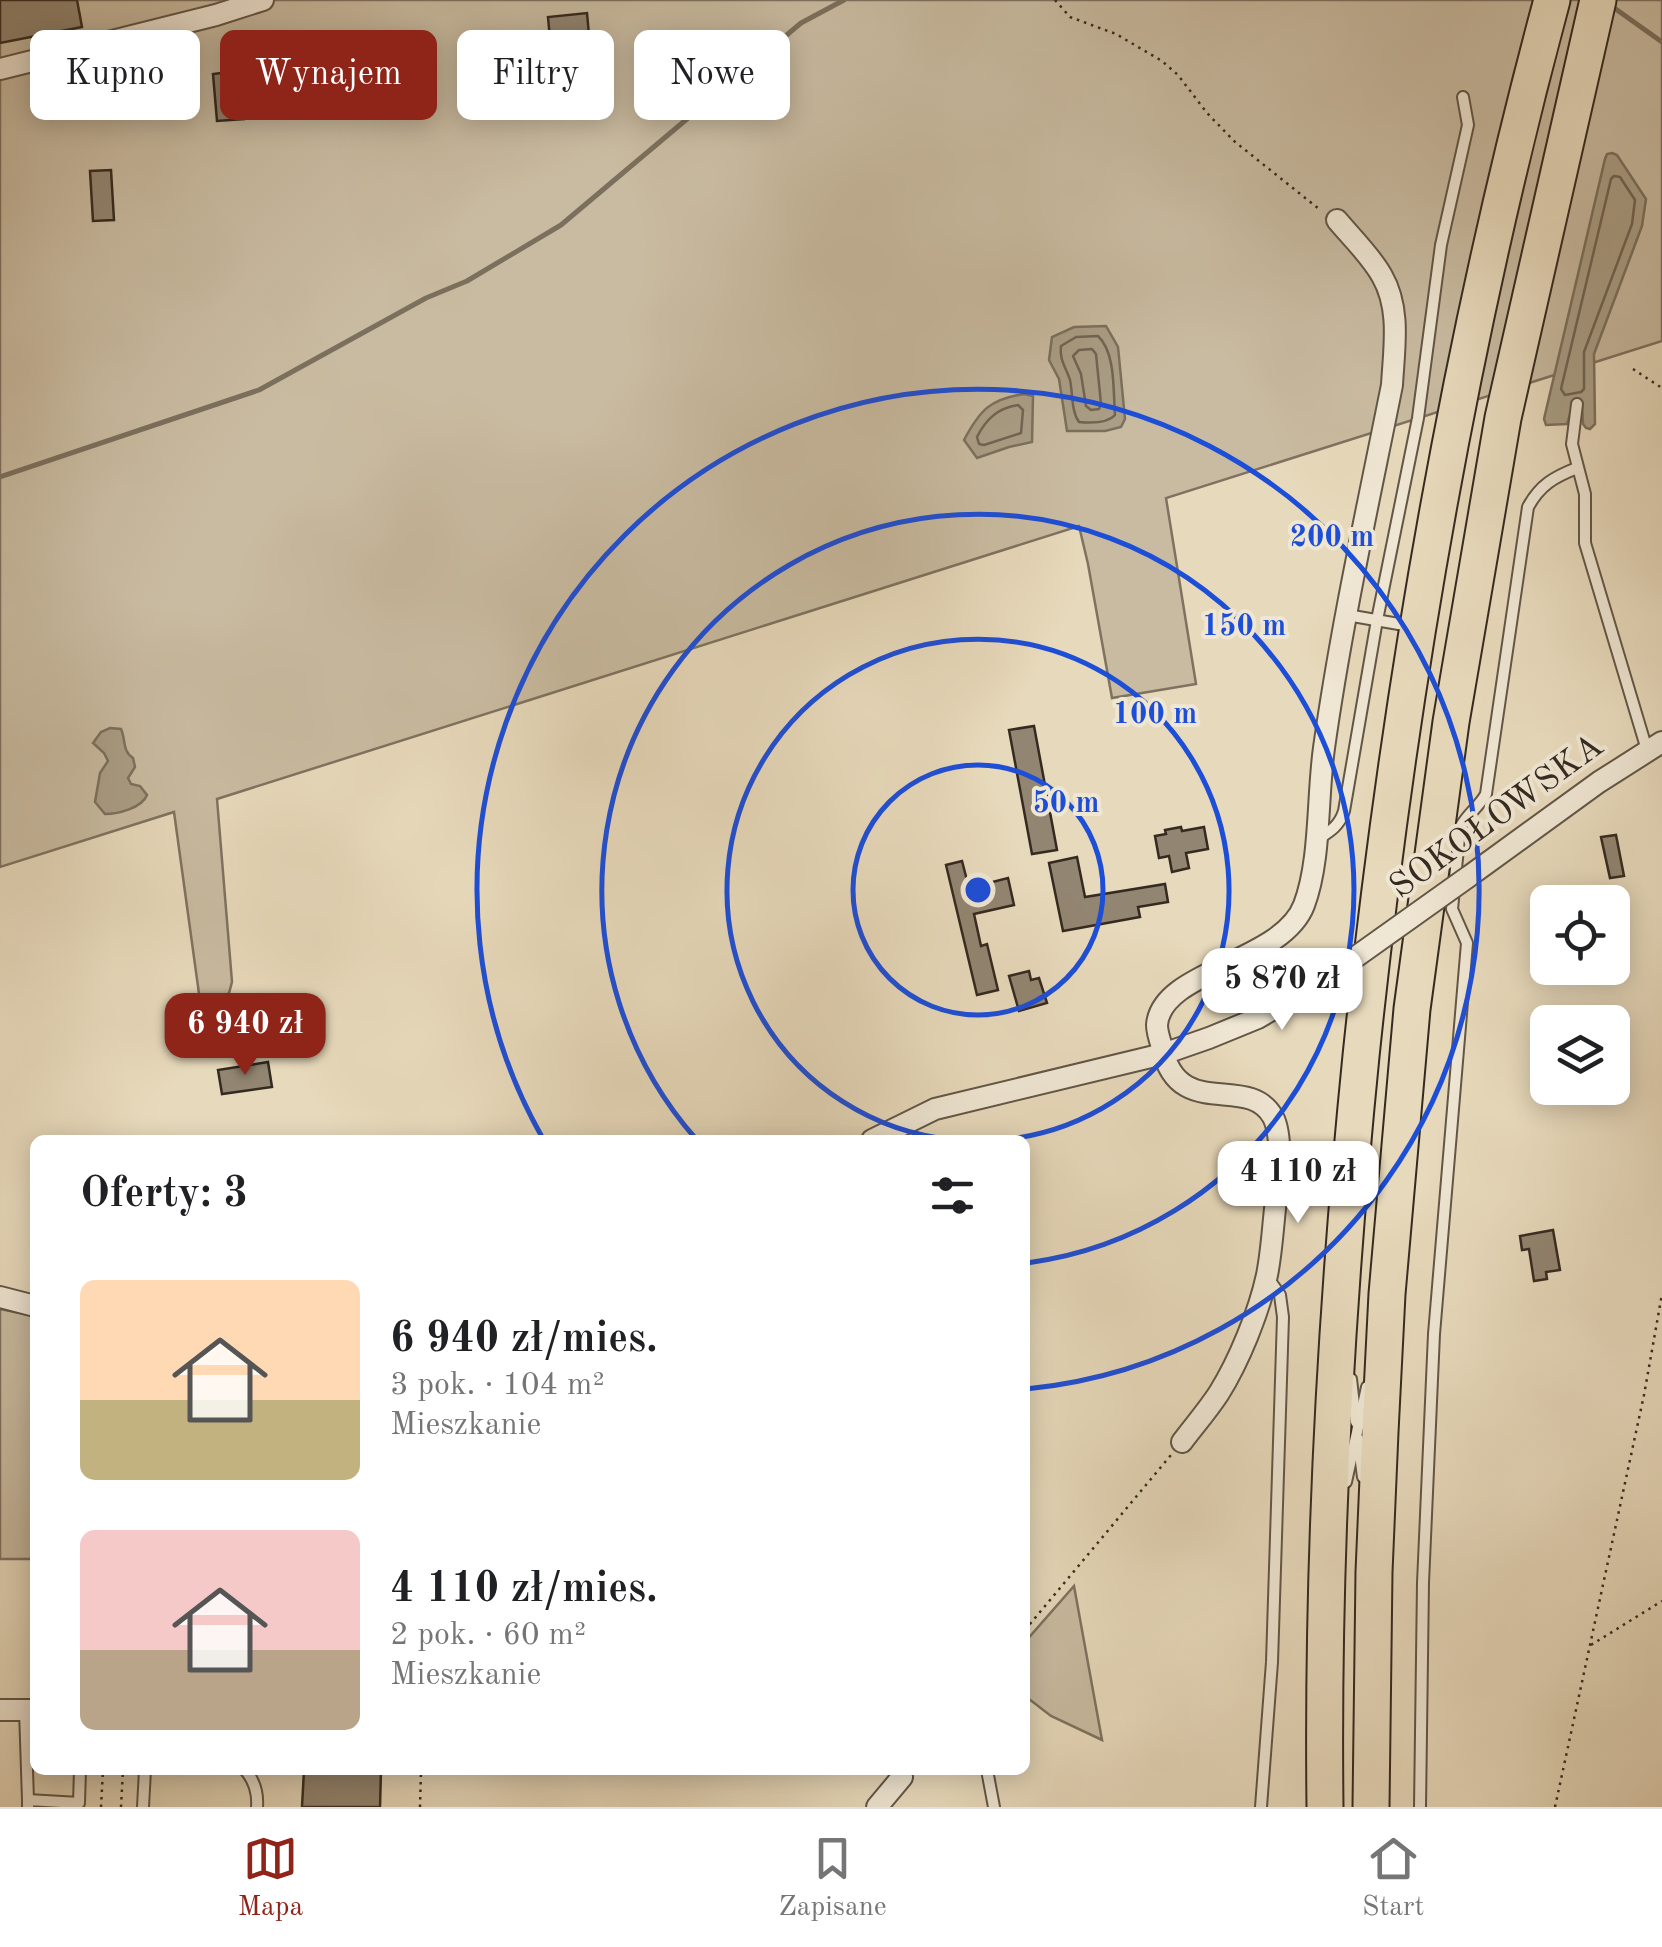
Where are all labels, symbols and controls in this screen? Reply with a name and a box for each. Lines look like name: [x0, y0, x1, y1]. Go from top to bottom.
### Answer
chip: Kupno: [30, 30, 200, 120]
chip: Wynajem: [220, 30, 437, 120]
chip: Filtry: [457, 30, 614, 120]
chip: Nowe: [634, 30, 790, 120]
text: 200 m: [1290, 523, 1374, 553]
text: 150 m: [1202, 612, 1286, 642]
text: 100 m: [1113, 700, 1197, 730]
street label: SOKOŁOWSKA: [1384, 728, 1610, 906]
text: 50 m: [1032, 789, 1100, 819]
centre of rings: [960, 872, 996, 908]
map controls: [1530, 885, 1630, 1105]
button: locate: [1530, 885, 1630, 985]
pin: 5 870 zł: [1179, 948, 1385, 1033]
text: 5 870 zł: [1224, 964, 1340, 996]
pin: 6 940 zł: [142, 993, 348, 1078]
button: layers: [1530, 1005, 1630, 1105]
text: 6 940 zł: [187, 1009, 303, 1041]
pin: 4 110 zł: [1195, 1141, 1401, 1226]
text: 4 110 zł: [1240, 1157, 1356, 1189]
icon: filters: [925, 1168, 980, 1223]
text: Oferty: 3: [80, 1174, 248, 1216]
text: 6 940 zł/mies.: [390, 1319, 658, 1361]
icon: home: [160, 1320, 280, 1440]
text: 3 pok. · 104 m²: [390, 1370, 605, 1402]
text: Mieszkanie: [390, 1410, 541, 1442]
text: 4 110 zł/mies.: [390, 1569, 658, 1611]
icon: home: [160, 1570, 280, 1690]
text: 2 pok. · 60 m²: [390, 1620, 586, 1652]
text: Mieszkanie: [390, 1660, 541, 1692]
tab: Mapa: [238, 1831, 303, 1926]
tab: Zapisane: [779, 1831, 887, 1926]
tab: Start: [1362, 1831, 1424, 1926]

